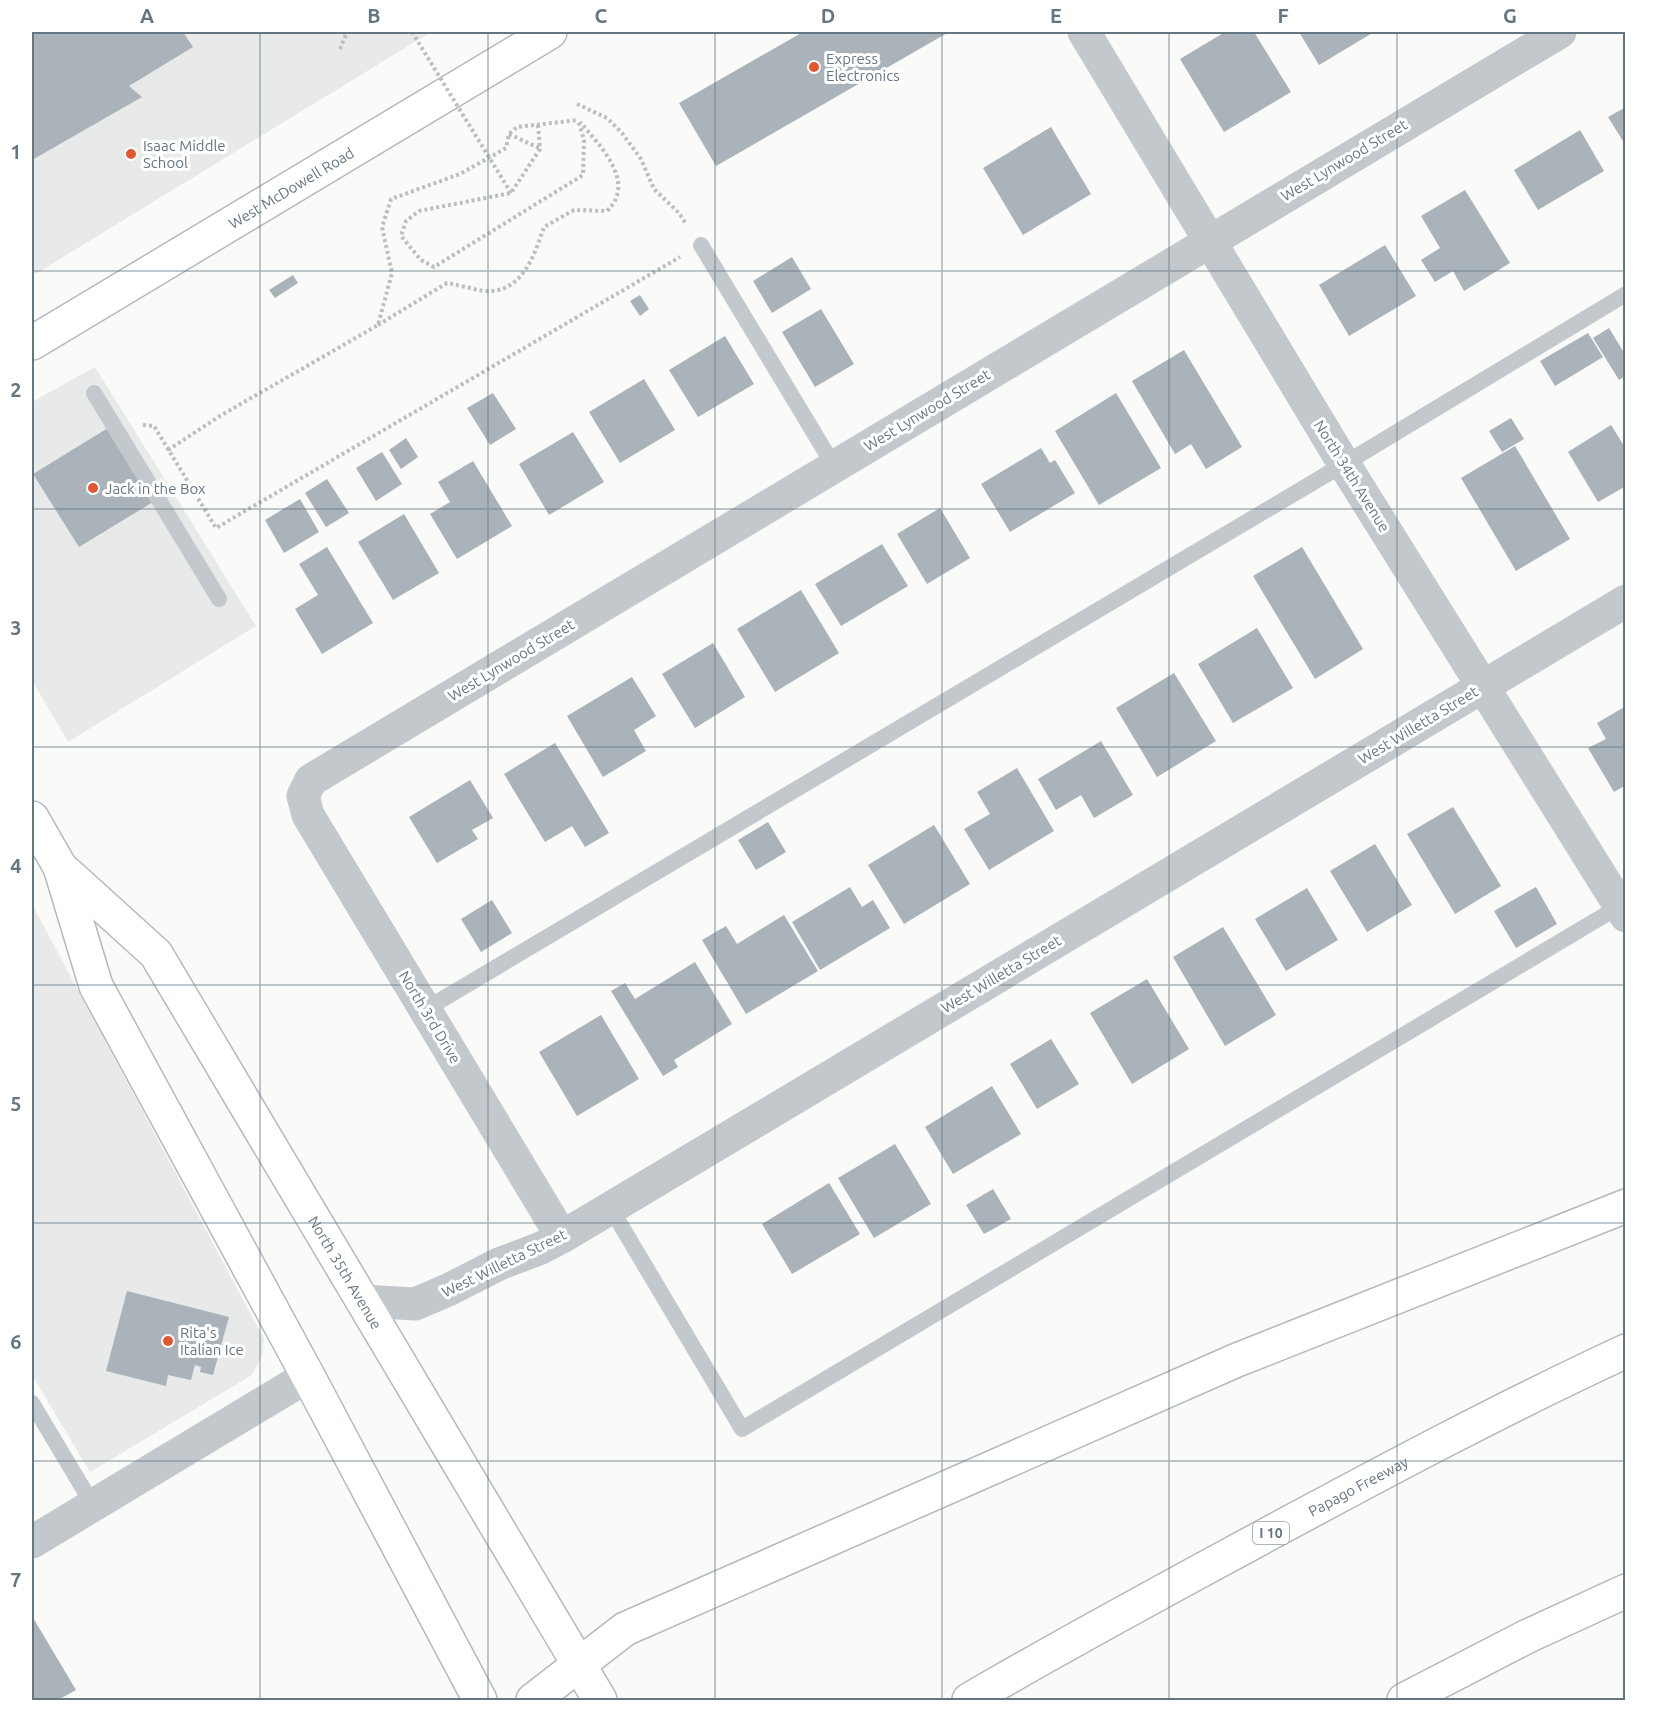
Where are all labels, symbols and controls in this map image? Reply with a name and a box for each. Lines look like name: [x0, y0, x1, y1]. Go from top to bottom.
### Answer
text: A: [140, 4, 154, 27]
text: B: [367, 4, 381, 27]
text: C: [595, 4, 608, 27]
text: D: [821, 4, 835, 27]
text: E: [1050, 4, 1062, 27]
text: F: [1277, 4, 1289, 27]
text: G: [1503, 4, 1517, 27]
place label: Express Electronics: [826, 50, 900, 84]
marker: Express Electronics: [807, 60, 821, 74]
street label: West Lynwood Street: [1278, 116, 1410, 204]
place label: Isaac Middle School: [143, 137, 226, 171]
text: 1: [10, 140, 22, 163]
street label: West McDowell Road: [225, 143, 357, 232]
marker: Isaac Middle School: [124, 147, 138, 161]
street label: West Lynwood Street: [861, 366, 993, 454]
text: 2: [10, 378, 22, 401]
street label: North 34th Avenue: [1311, 417, 1393, 535]
place label: Jack in the Box: [105, 480, 206, 497]
marker: Jack in the Box: [86, 481, 100, 495]
text: 3: [10, 616, 22, 639]
street label: West Lynwood Street: [445, 616, 577, 704]
street label: West Willetta Street: [1355, 683, 1481, 767]
text: 4: [10, 854, 22, 877]
street label: West Willetta Street: [938, 932, 1064, 1016]
street label: North 3rd Drive: [396, 968, 464, 1066]
text: 5: [10, 1092, 22, 1115]
street label: North 35th Avenue: [305, 1213, 386, 1332]
street label: West Willetta Street: [439, 1225, 569, 1301]
place label: Rita's Italian Ice: [180, 1324, 244, 1358]
text: 6: [10, 1330, 22, 1353]
marker: Rita's Italian Ice: [161, 1334, 175, 1348]
street label: Papago Freeway: [1305, 1453, 1411, 1519]
road number: I 10: [1253, 1522, 1289, 1544]
text: 7: [10, 1568, 22, 1591]

